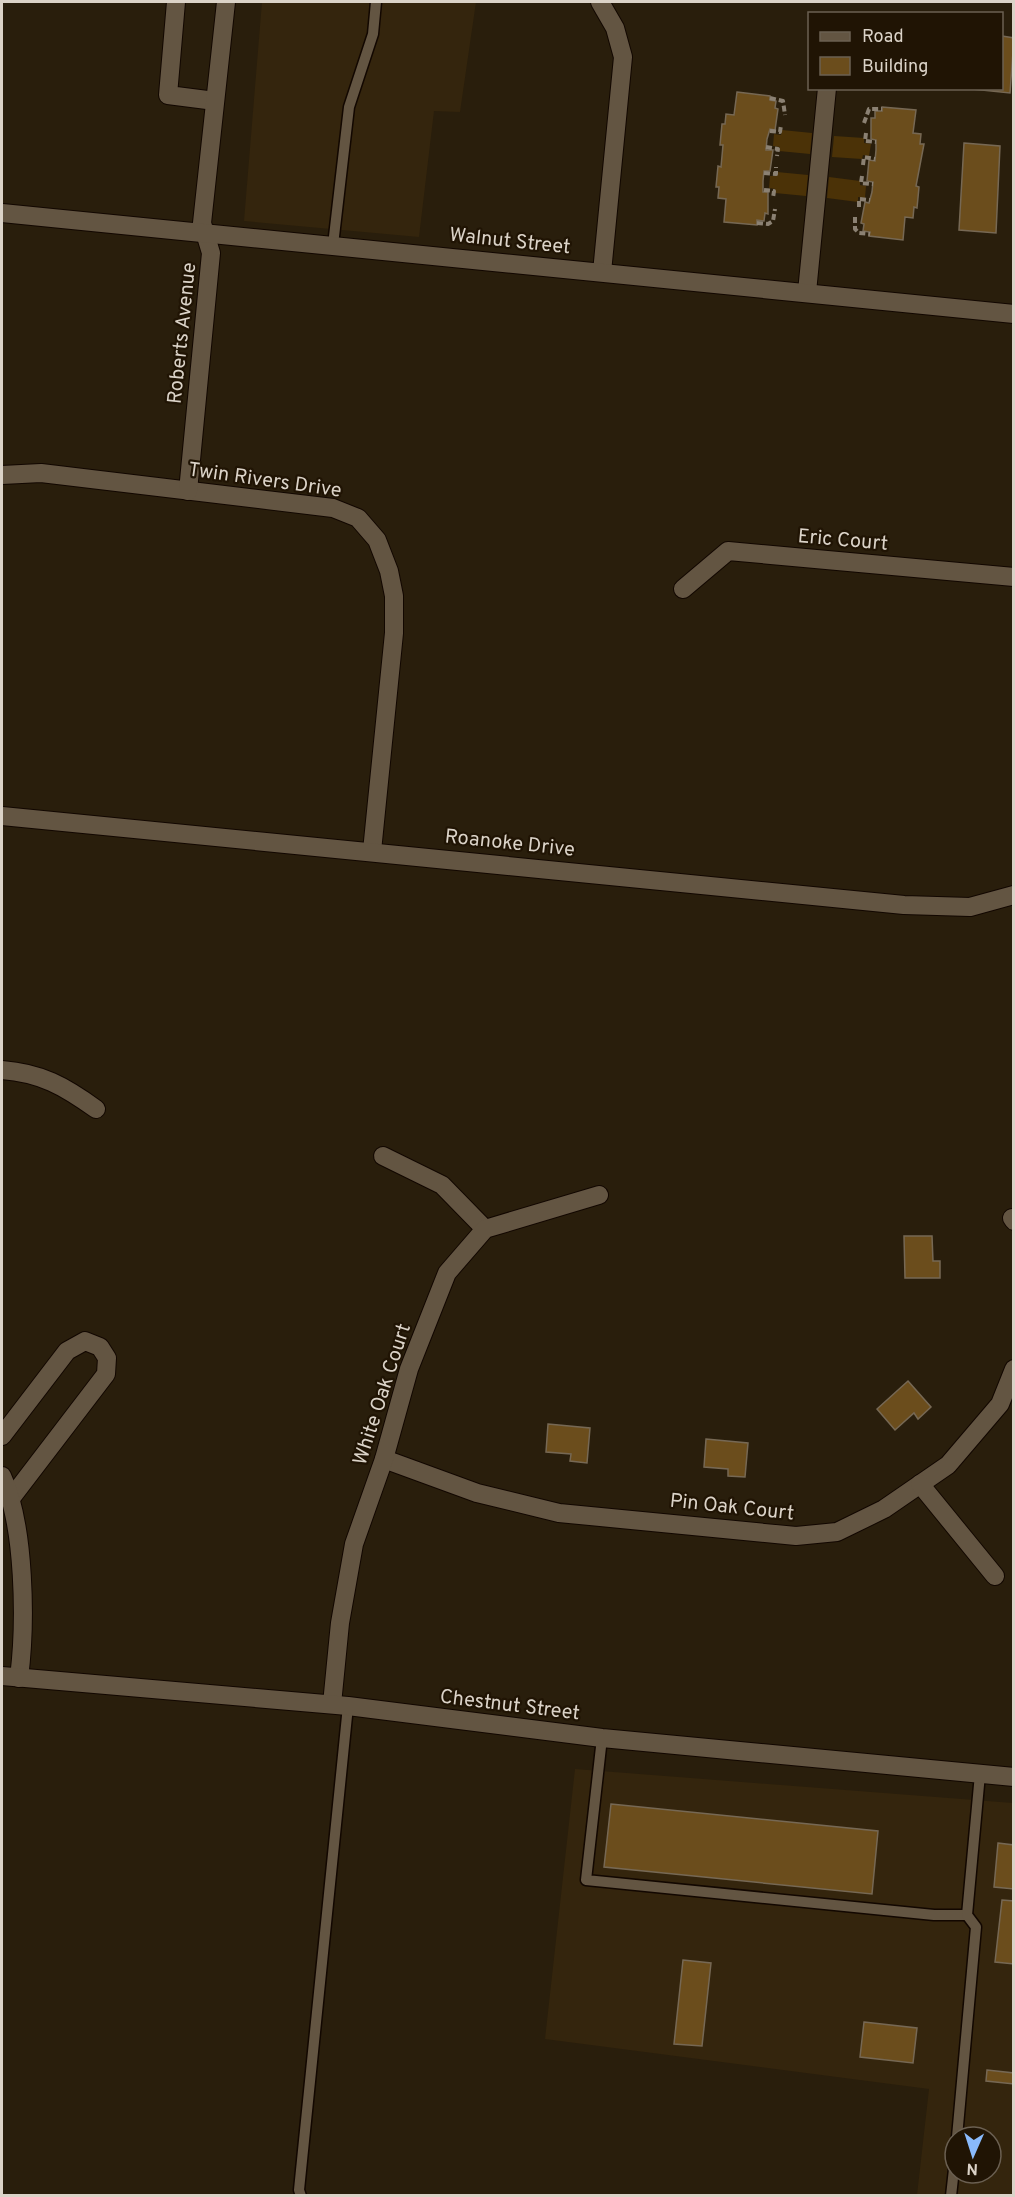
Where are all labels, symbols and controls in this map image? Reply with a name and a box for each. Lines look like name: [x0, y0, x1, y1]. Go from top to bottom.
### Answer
legend: [808, 12, 1003, 90]
text: Road: [862, 26, 904, 49]
text: Building: [862, 56, 928, 79]
street label: Walnut Street: [448, 223, 572, 261]
street label: Roberts Avenue: [163, 261, 203, 405]
street label: Twin Rivers Drive: [186, 457, 343, 505]
street label: Eric Court: [797, 524, 889, 558]
street label: Roanoke Drive: [443, 824, 576, 864]
street label: White Oak Court: [348, 1321, 418, 1469]
street label: Pin Oak Court: [668, 1489, 795, 1527]
street label: Chestnut Street: [438, 1684, 581, 1727]
north arrow: [943, 2125, 1003, 2185]
text: N: [966, 2158, 979, 2178]

